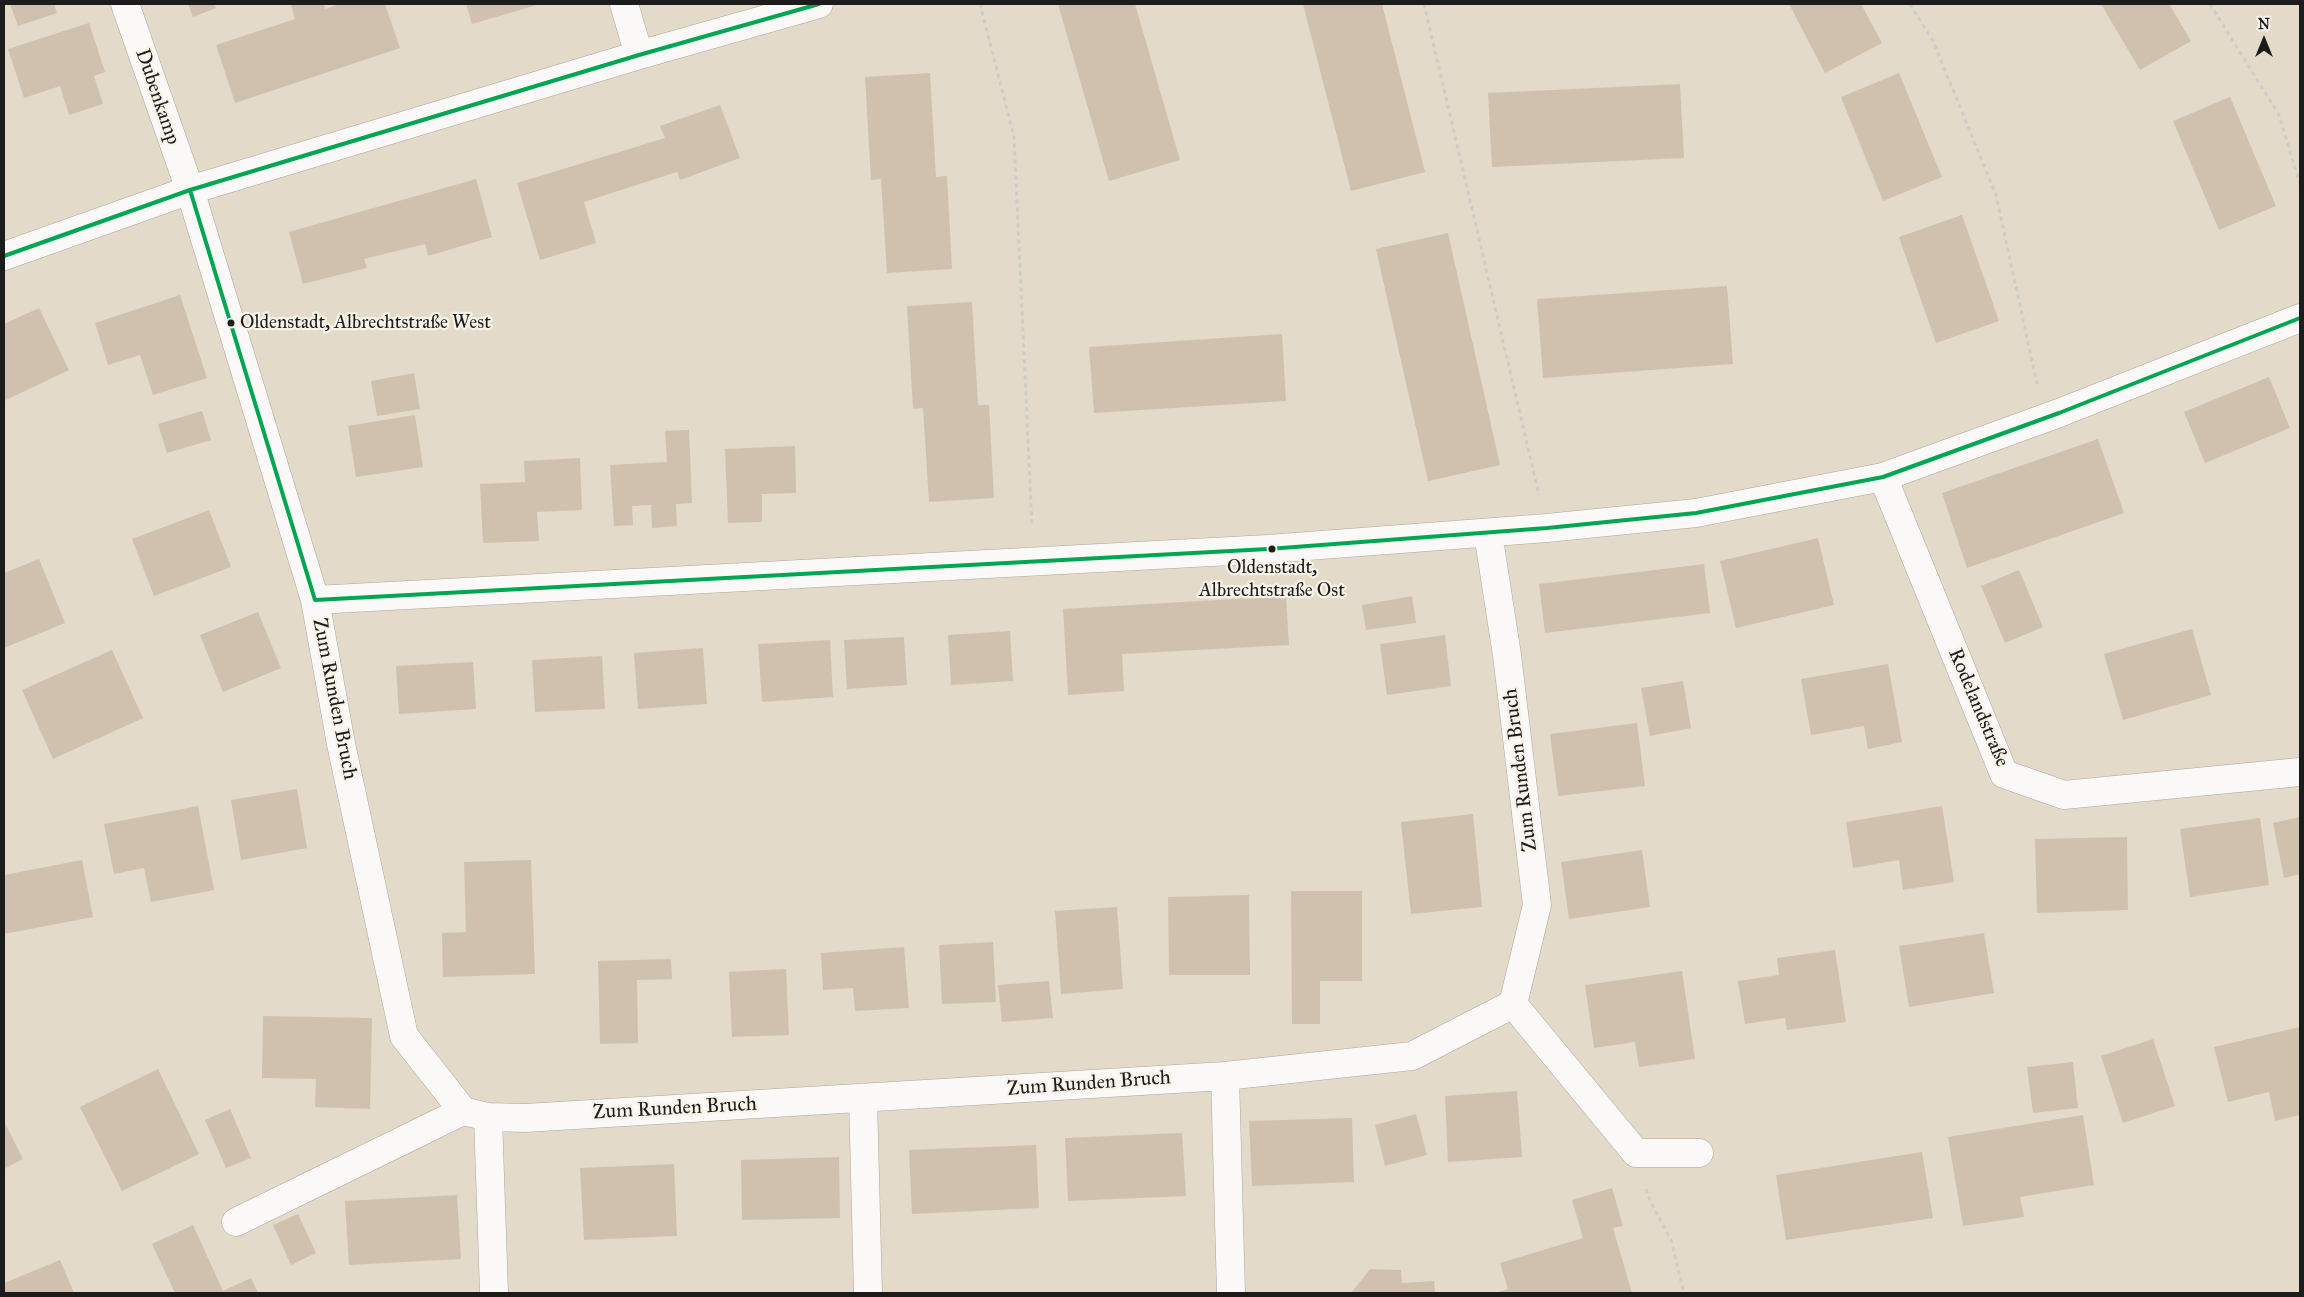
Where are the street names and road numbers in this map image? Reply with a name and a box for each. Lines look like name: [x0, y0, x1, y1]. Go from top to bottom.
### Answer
street label: Dubenkamp: [129, 46, 185, 148]
street label: Zum Runden Bruch: [307, 616, 361, 782]
street label: Rodelandstraße: [1942, 645, 2014, 771]
street label: Zum Runden Bruch: [1499, 687, 1543, 853]
street label: Zum Runden Bruch: [1006, 1066, 1172, 1102]
street label: Zum Runden Bruch: [592, 1093, 758, 1125]

